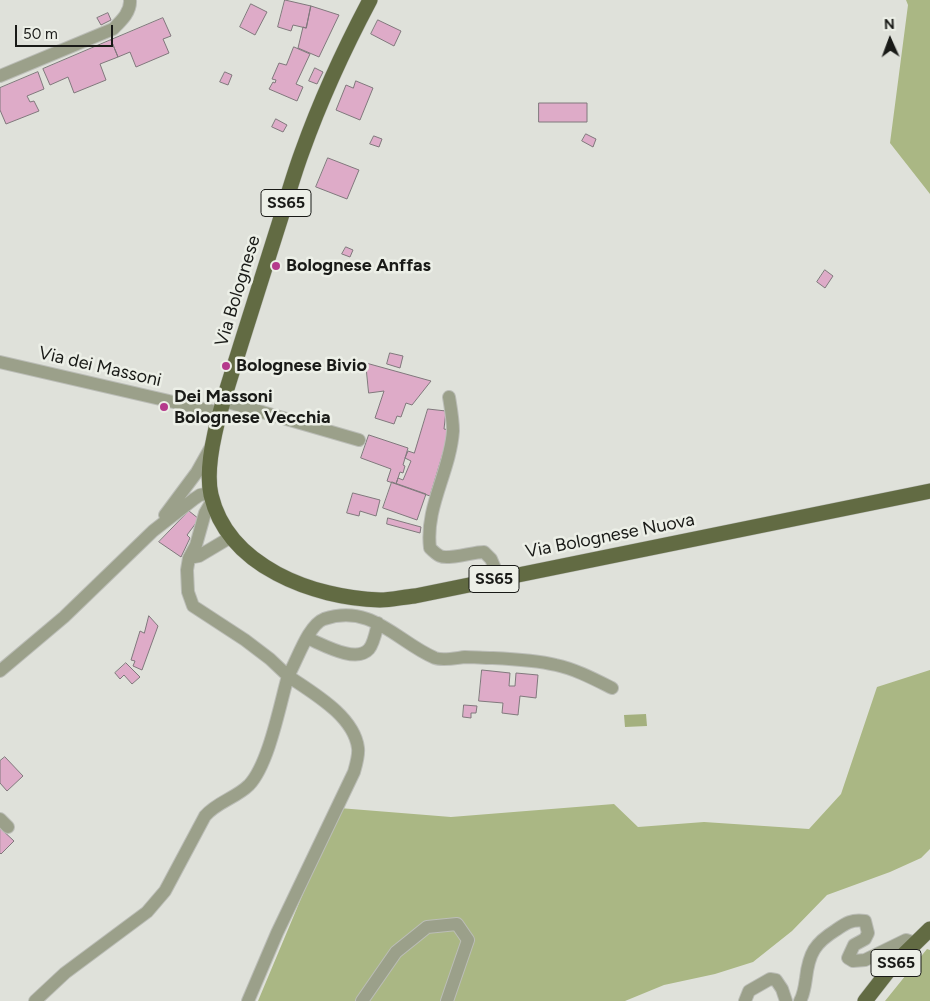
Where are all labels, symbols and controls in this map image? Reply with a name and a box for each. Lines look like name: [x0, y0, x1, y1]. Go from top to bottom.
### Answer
scale bar: [18, 15, 115, 47]
north arrow: [865, 15, 915, 65]
text: N: [884, 16, 895, 33]
text: 50 m: [23, 25, 58, 43]
road number: SS65: [261, 190, 311, 217]
street label: Via Bolognese: [211, 233, 265, 349]
place label: Bolognese Anffas: [286, 255, 431, 277]
marker: Bolognese Anffas: [270, 260, 282, 272]
street label: Via dei Massoni: [37, 342, 163, 392]
place label: Bolognese Bivio: [236, 355, 367, 377]
marker: Bolognese Bivio: [220, 360, 232, 372]
place label: Dei Massoni Bolognese Vecchia: [174, 386, 330, 428]
marker: Dei Massoni Bolognese Vecchia: [158, 401, 170, 413]
street label: Via Bolognese Nuova: [524, 509, 696, 563]
road number: SS65: [469, 566, 519, 592]
road number: SS65: [871, 950, 921, 976]

